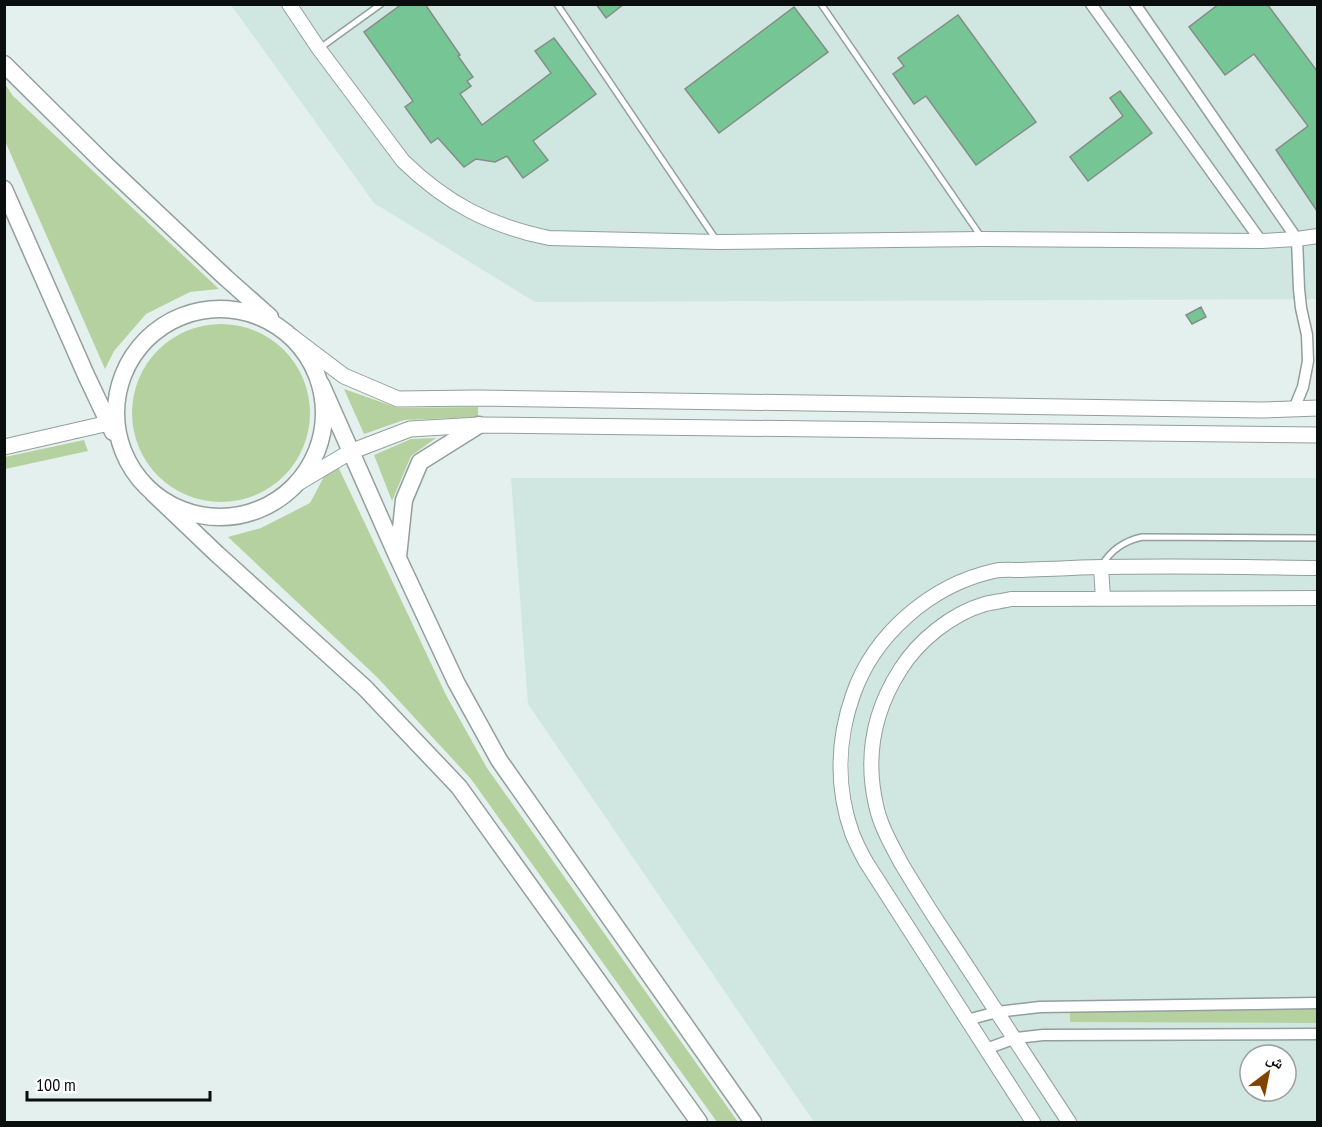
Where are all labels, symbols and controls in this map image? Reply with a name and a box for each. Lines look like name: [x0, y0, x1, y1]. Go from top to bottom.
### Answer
north arrow: [1238, 1043, 1298, 1103]
text: ش: [1263, 1047, 1288, 1073]
scale bar: [27, 1064, 210, 1102]
text: 100 m: [36, 1073, 76, 1096]

